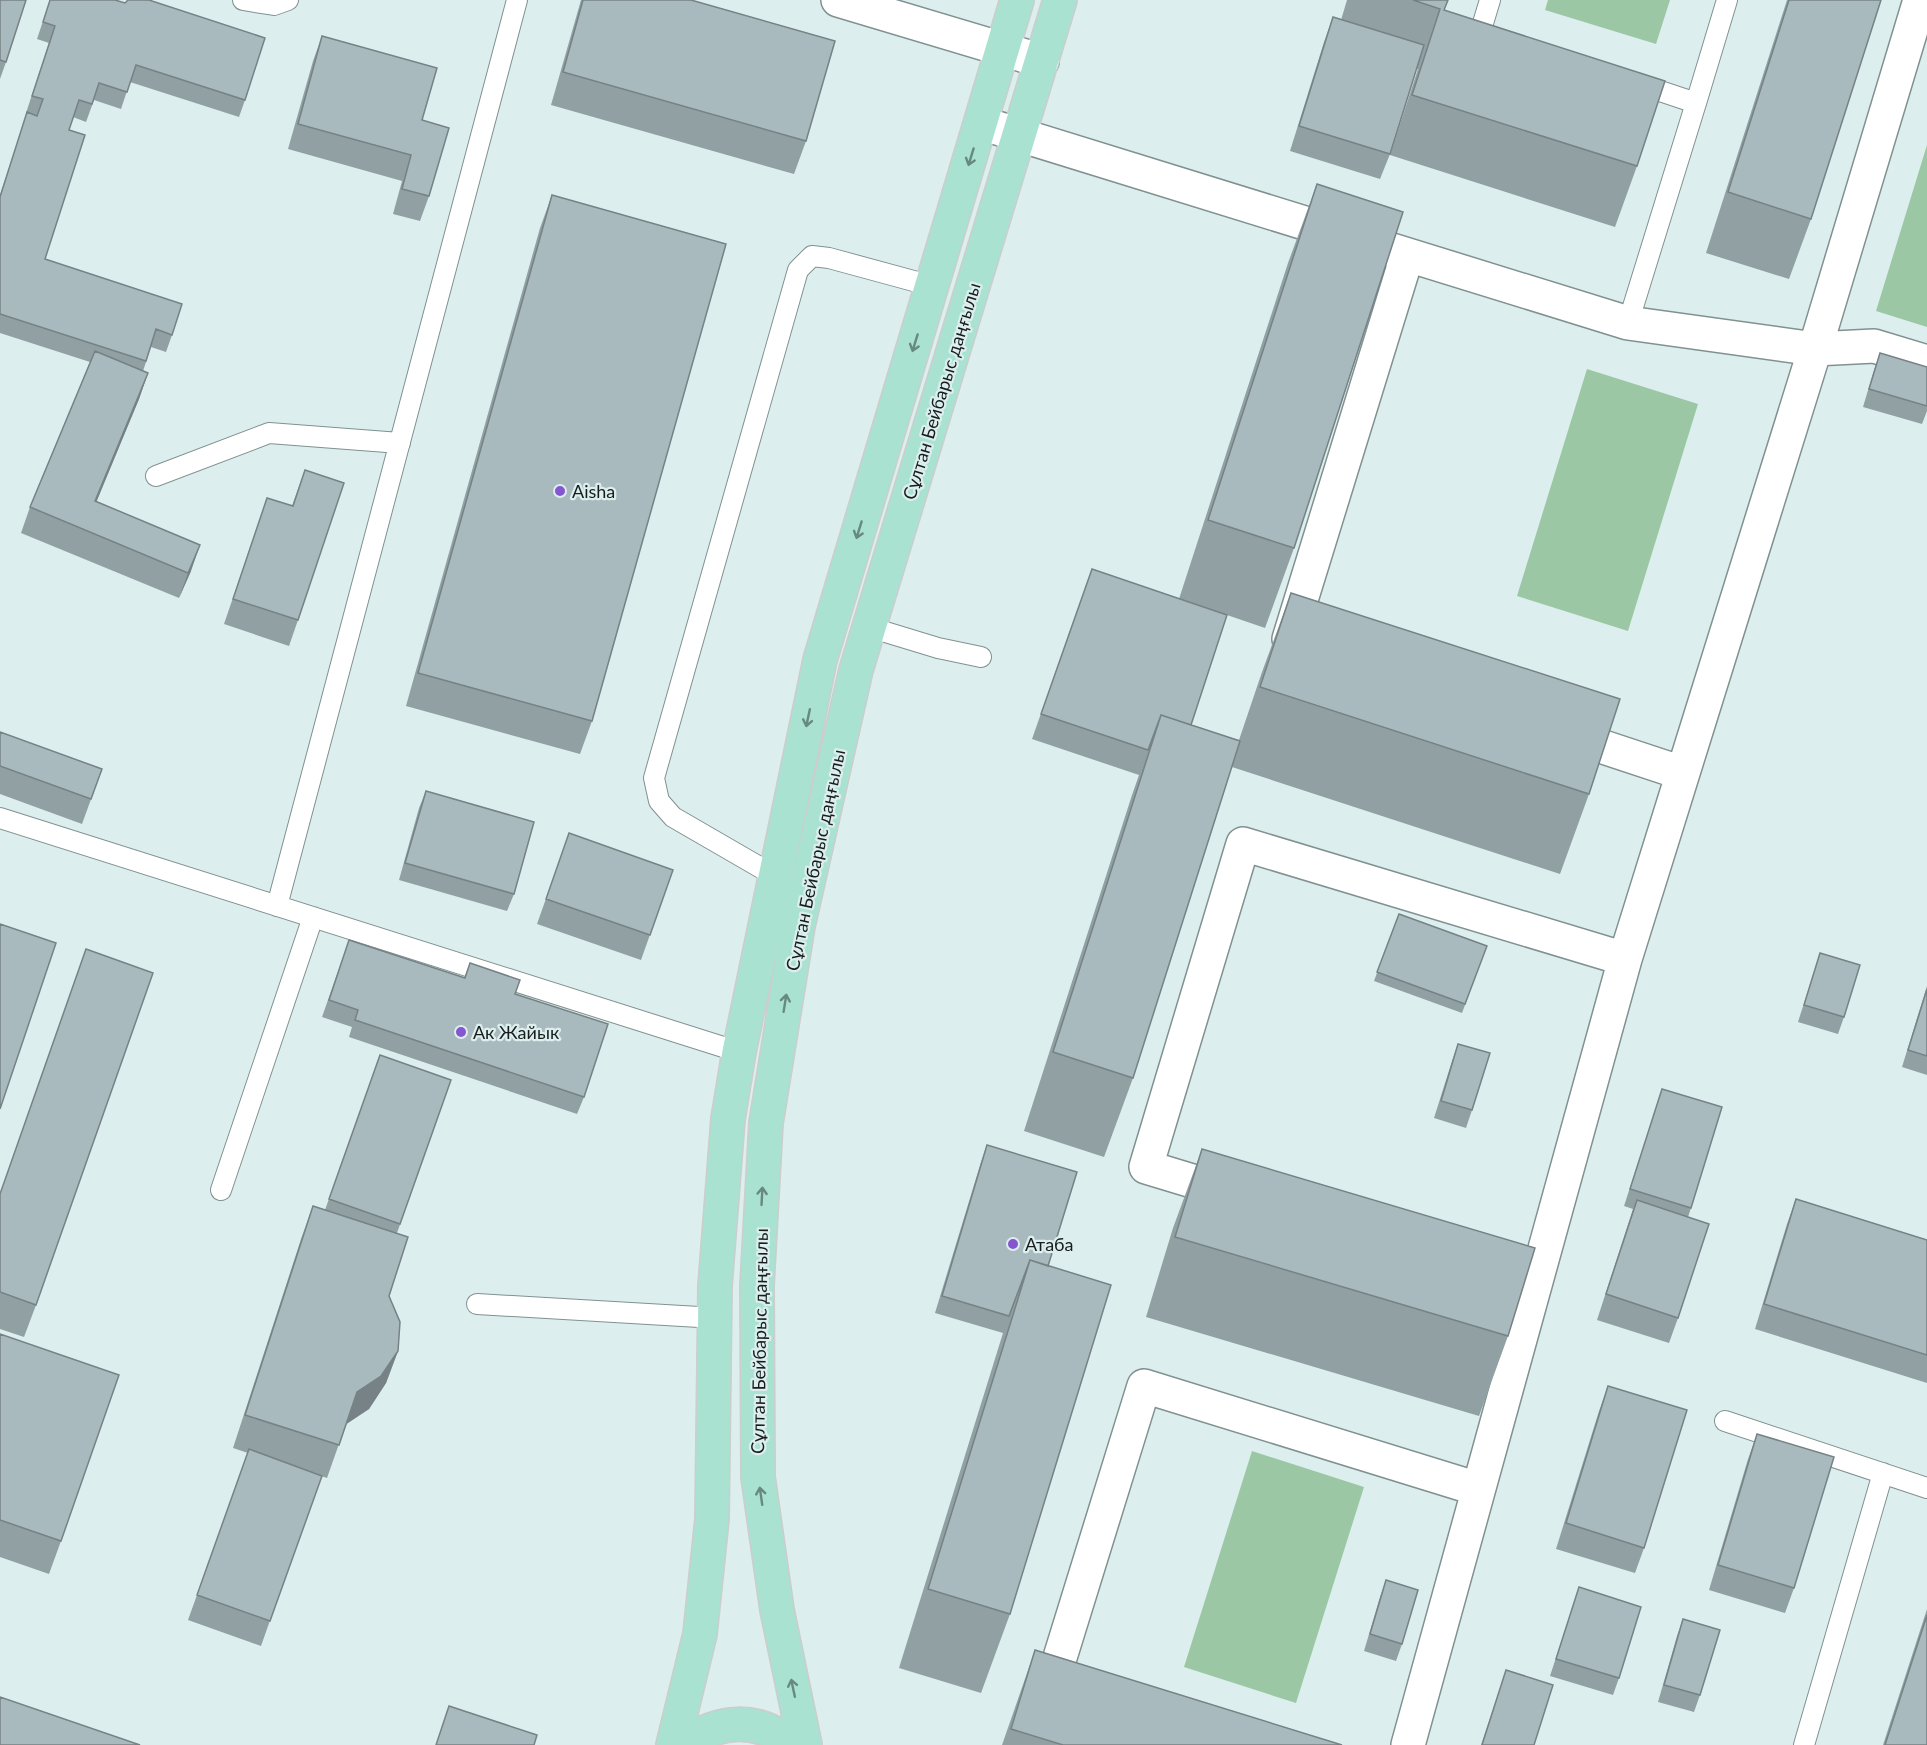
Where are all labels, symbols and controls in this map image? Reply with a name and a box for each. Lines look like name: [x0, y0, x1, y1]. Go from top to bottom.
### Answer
one-way arrow: [965, 147, 976, 166]
street label: Сұлтан Бейбарыс даңғылы: [897, 280, 985, 502]
one-way arrow: [909, 334, 920, 353]
place label: Aisha: [572, 480, 615, 502]
marker: Aisha: [553, 484, 567, 498]
one-way arrow: [853, 520, 864, 539]
one-way arrow: [802, 708, 813, 728]
street label: Сұлтан Бейбарыс даңғылы: [781, 747, 849, 973]
one-way arrow: [780, 993, 791, 1013]
place label: Ак Жайык: [473, 1021, 560, 1043]
marker: Ак Жайык: [454, 1025, 468, 1039]
one-way arrow: [756, 1186, 767, 1206]
street label: Сұлтан Бейбарыс даңғылы: [746, 1228, 772, 1454]
place label: Атаба: [1025, 1233, 1074, 1255]
marker: Атаба: [1006, 1237, 1020, 1251]
one-way arrow: [755, 1486, 766, 1506]
one-way arrow: [787, 1678, 798, 1698]

